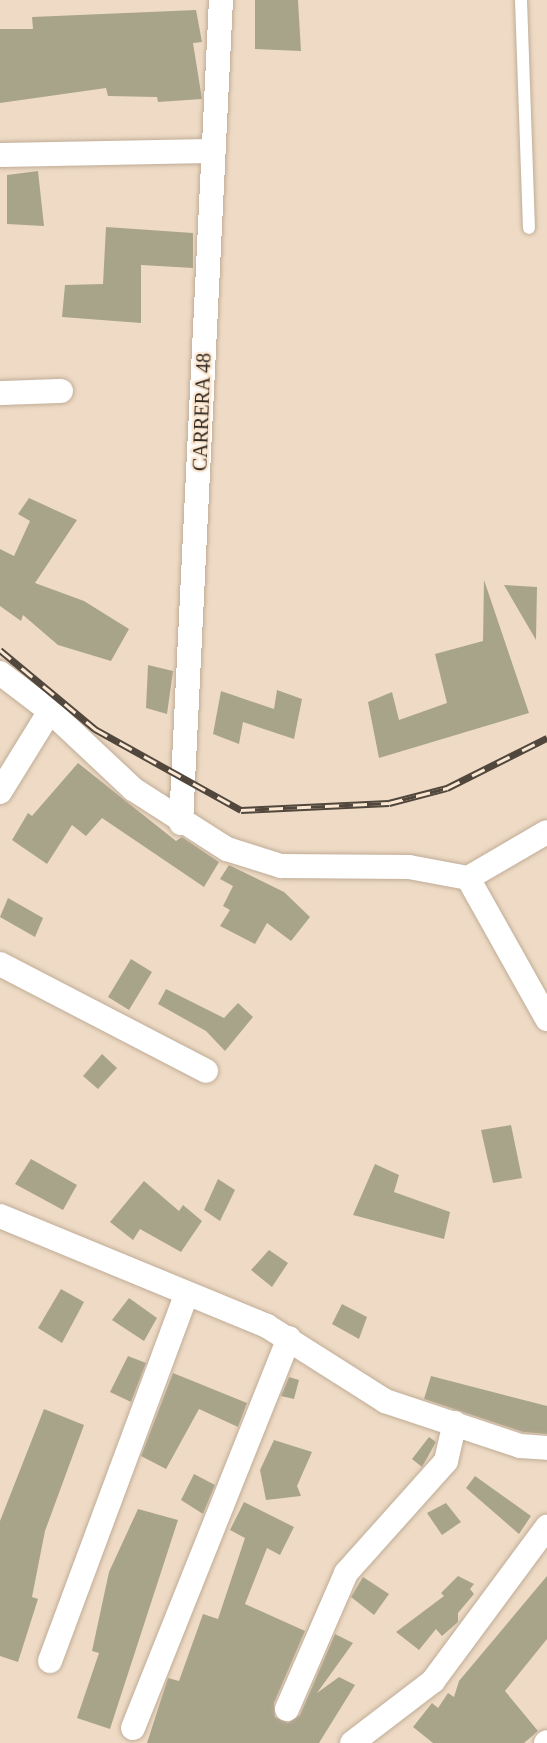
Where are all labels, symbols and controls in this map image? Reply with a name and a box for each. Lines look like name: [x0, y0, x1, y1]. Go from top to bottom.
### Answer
street label: CARRERA 48: [188, 352, 216, 472]

